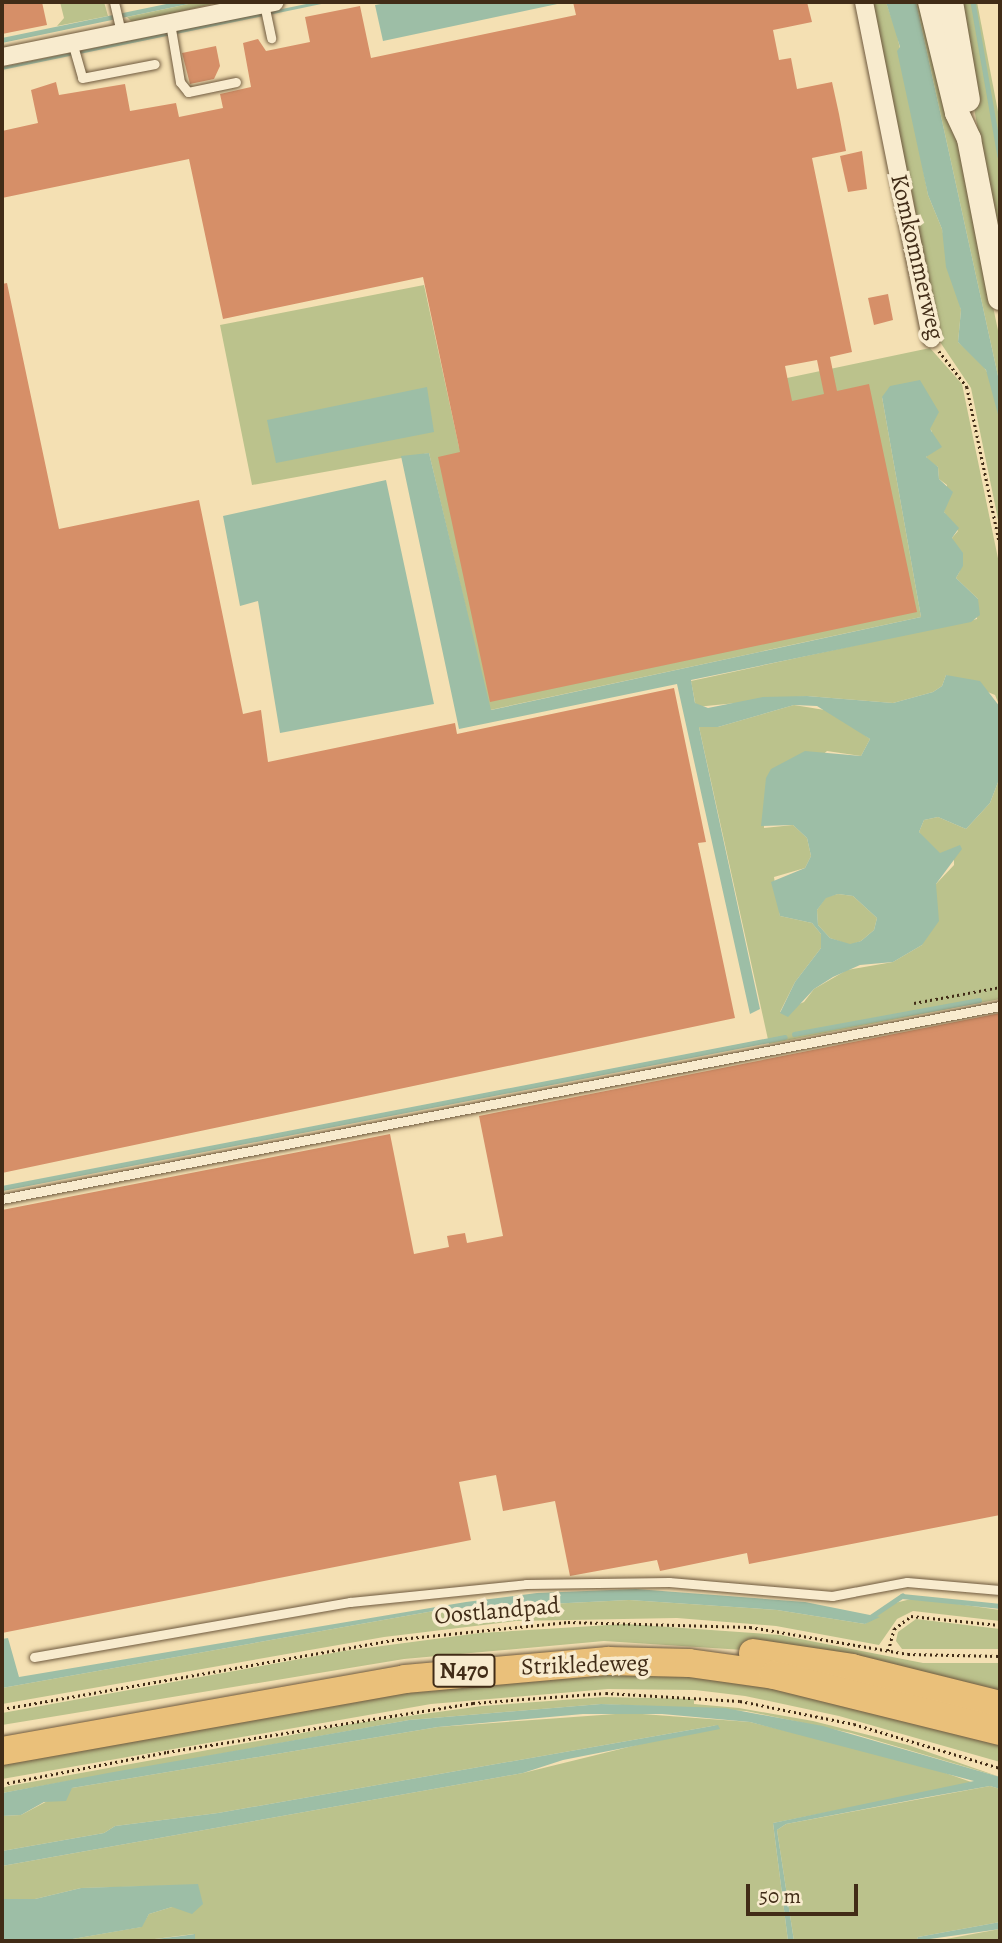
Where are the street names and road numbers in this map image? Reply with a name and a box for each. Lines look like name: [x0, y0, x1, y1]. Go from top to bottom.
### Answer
street label: Komkommerweg: [884, 171, 950, 343]
street label: Oostlandpad: [433, 1591, 561, 1631]
street label: Strikledeweg: [521, 1648, 649, 1682]
road number: N470: [433, 1652, 496, 1690]

